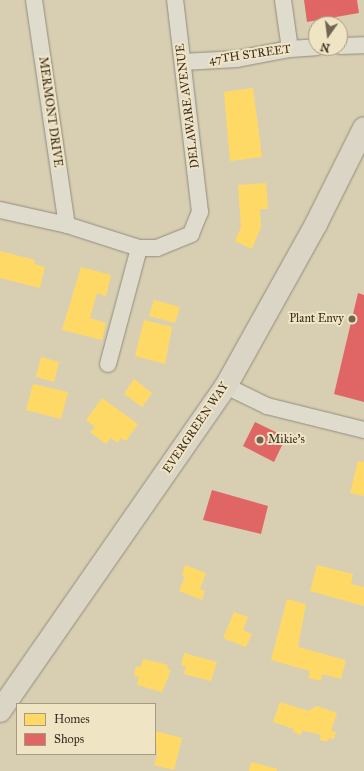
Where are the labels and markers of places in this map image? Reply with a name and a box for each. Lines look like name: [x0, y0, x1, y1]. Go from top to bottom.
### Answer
place label: Plant Envy: [289, 312, 344, 326]
marker: Plant Envy: [347, 314, 357, 324]
place label: Mikie's: [268, 433, 305, 447]
marker: Mikie's: [255, 435, 265, 445]

